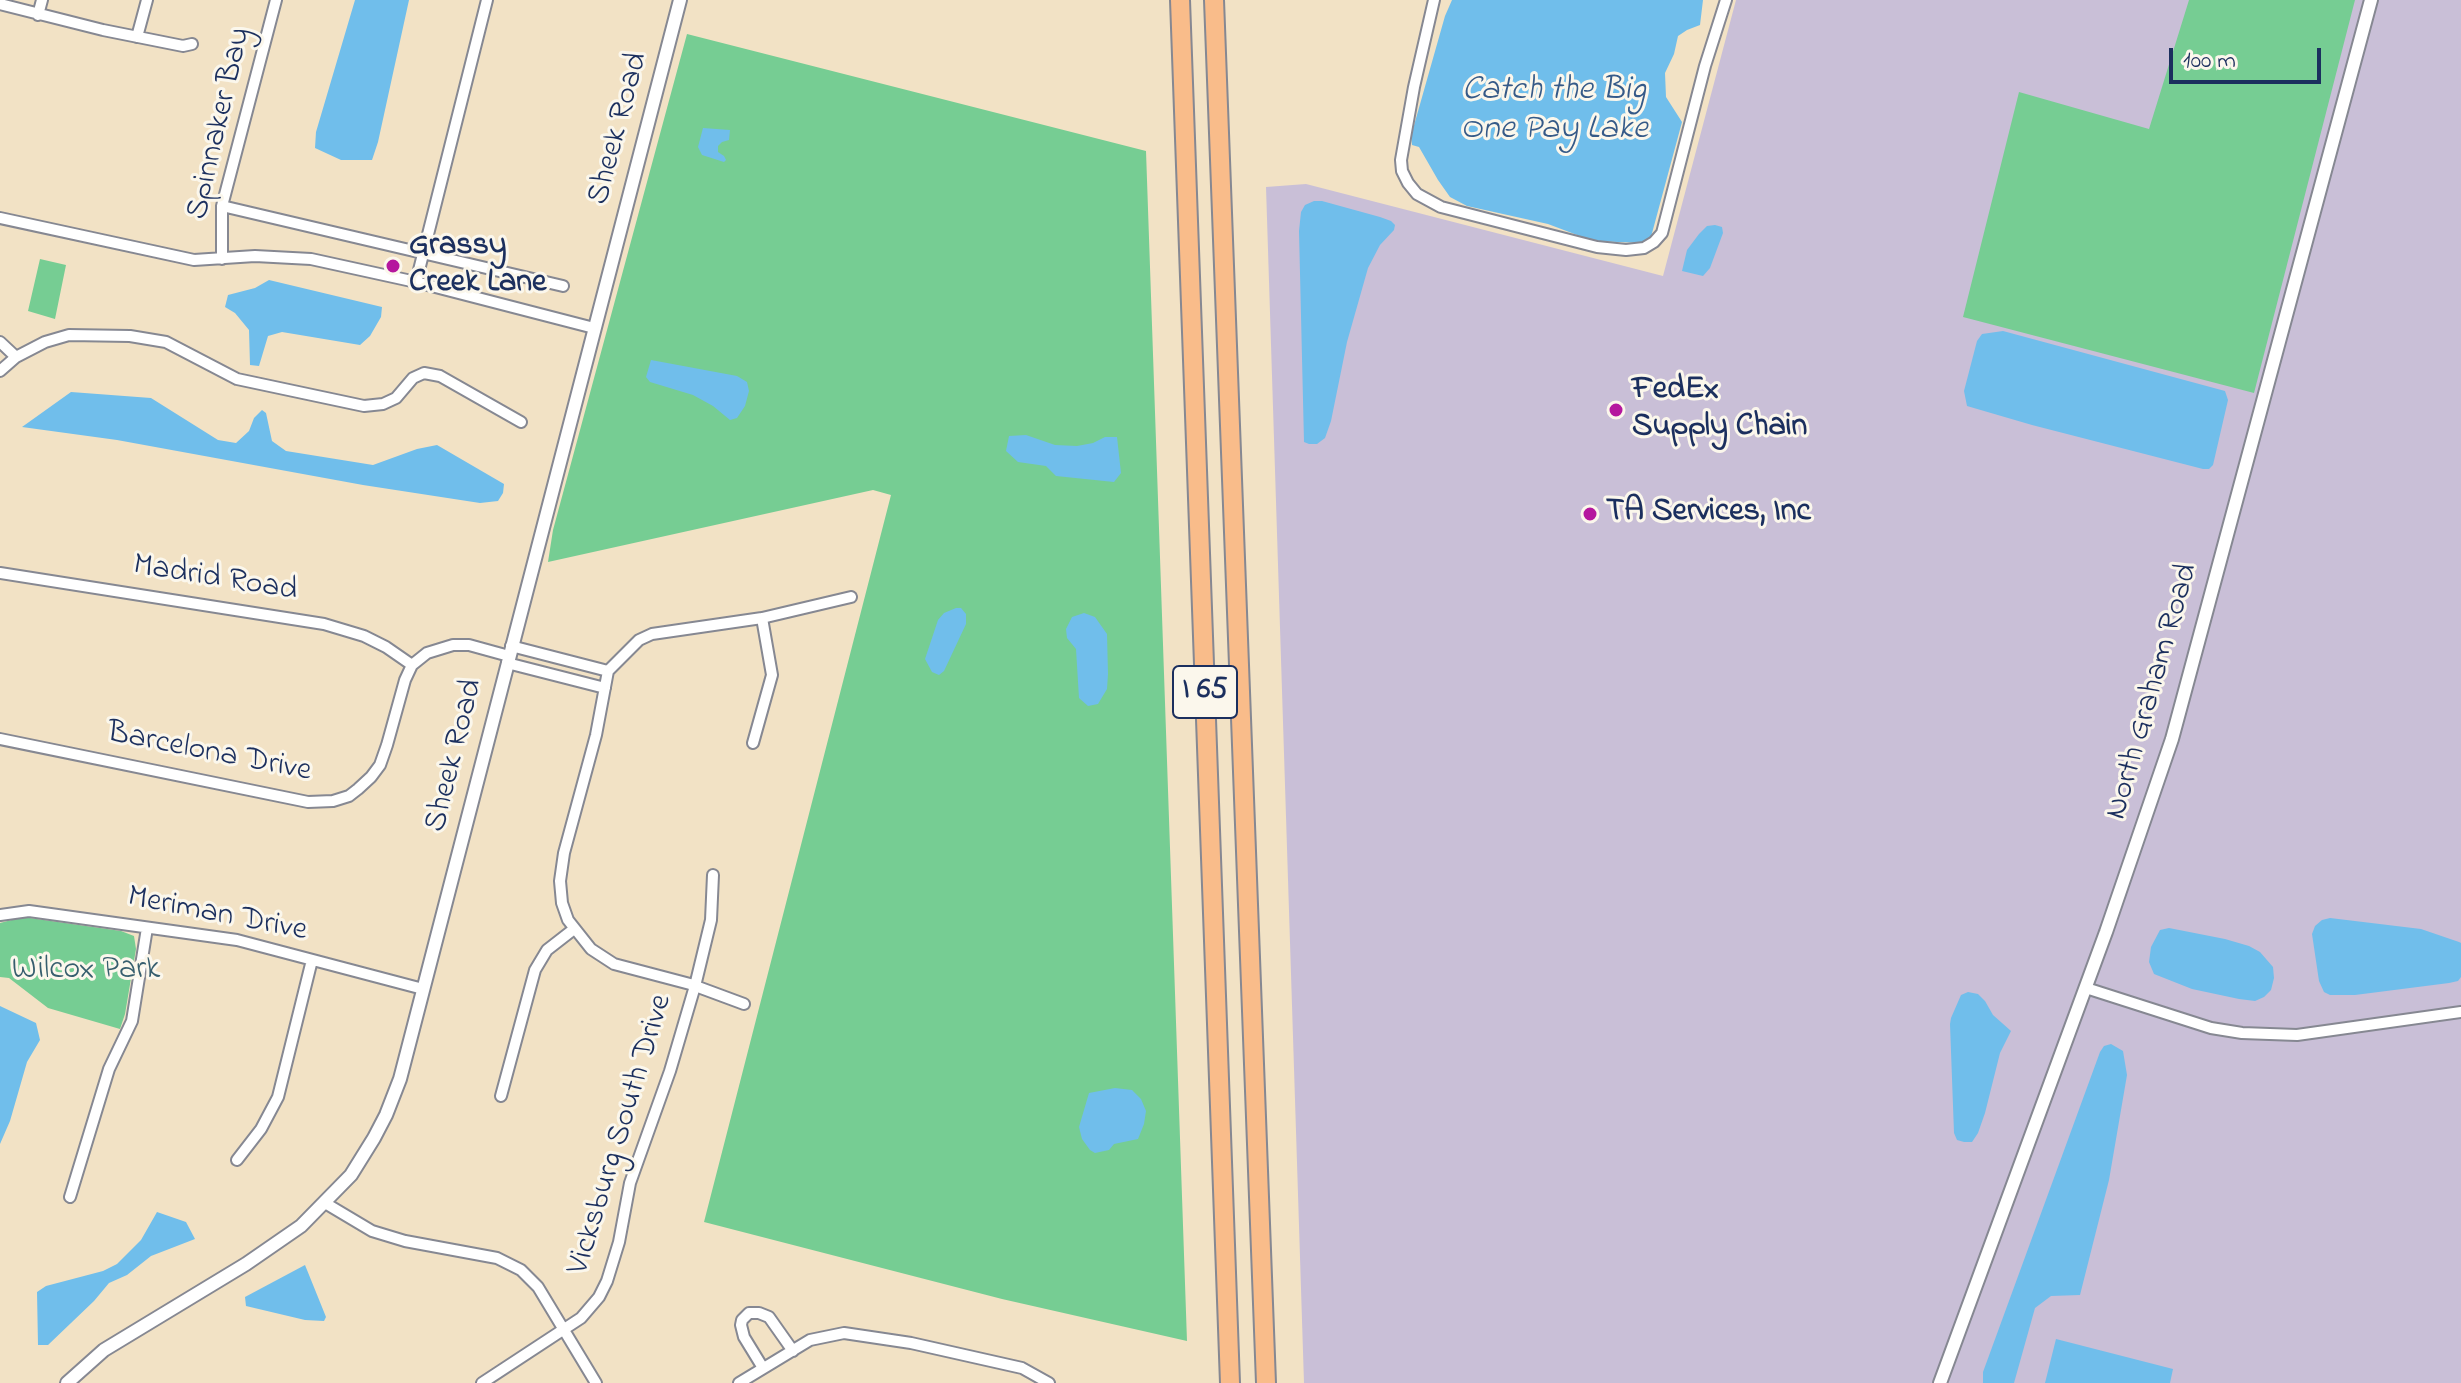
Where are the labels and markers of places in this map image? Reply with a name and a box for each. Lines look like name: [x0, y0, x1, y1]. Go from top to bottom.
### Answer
place label: Grassy Creek Lane: [409, 229, 546, 304]
marker: Grassy Creek Lane: [384, 257, 402, 275]
place label: FedEx Supply Chain: [1632, 373, 1807, 448]
marker: FedEx Supply Chain: [1607, 401, 1625, 419]
place label: TA Services, Inc: [1606, 495, 1811, 533]
marker: TA Services, Inc: [1581, 505, 1599, 523]

